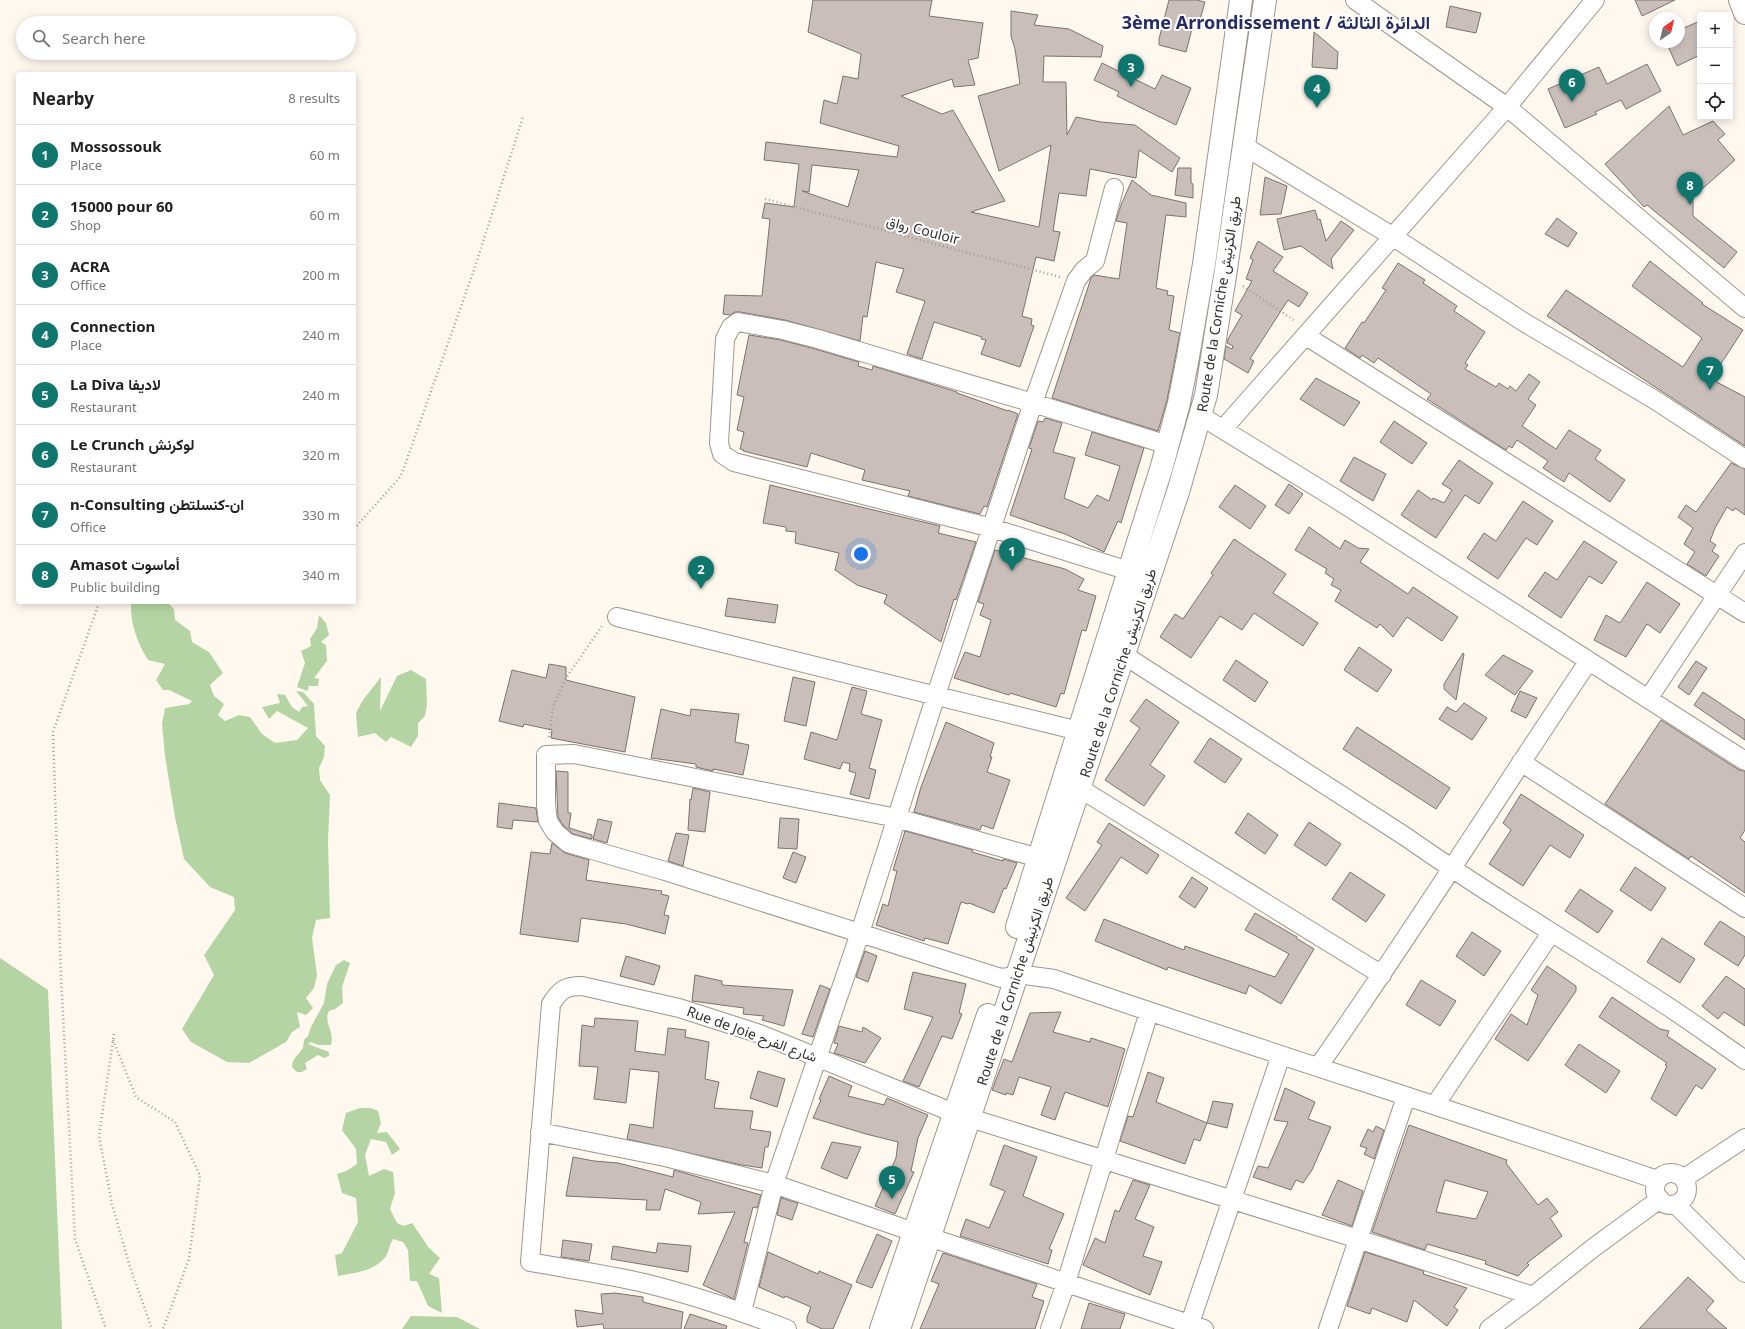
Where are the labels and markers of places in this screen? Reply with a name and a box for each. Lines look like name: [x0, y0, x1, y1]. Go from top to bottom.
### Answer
pin: 3: [1118, 54, 1144, 87]
pin: 6: [1559, 69, 1585, 102]
pin: 4: [1304, 75, 1330, 108]
pin: 8: [1677, 172, 1703, 205]
pin: 7: [1697, 357, 1723, 390]
pin: 1: [999, 538, 1025, 571]
pin: 2: [688, 556, 714, 589]
pin: 5: [879, 1166, 905, 1199]

